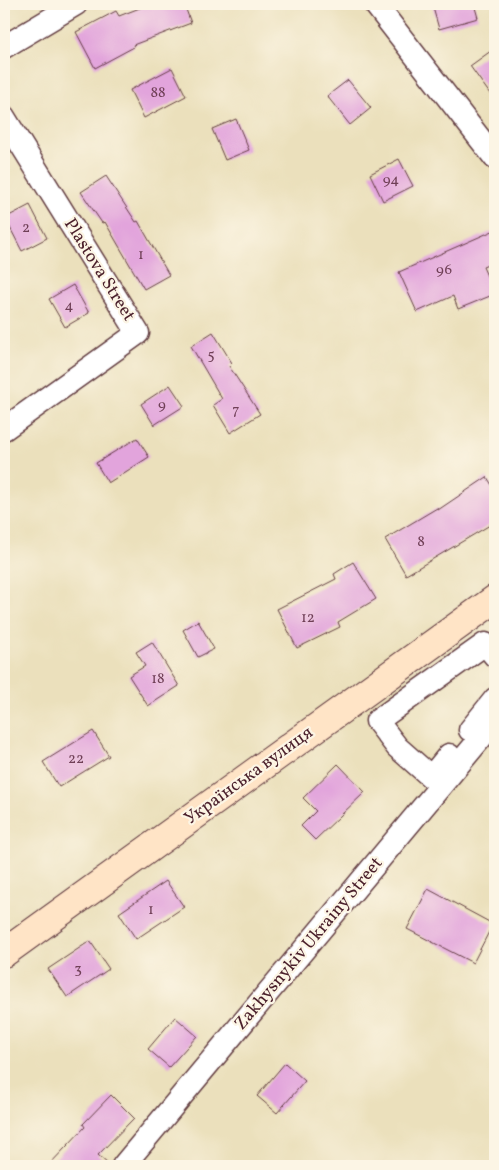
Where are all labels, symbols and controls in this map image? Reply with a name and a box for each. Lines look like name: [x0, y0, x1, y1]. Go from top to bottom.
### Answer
house number: 88: [150, 83, 166, 104]
house number: 94: [383, 170, 399, 191]
street label: Plastova Street: [57, 214, 141, 326]
house number: 2: [22, 218, 30, 239]
house number: 1: [138, 245, 144, 266]
house number: 96: [436, 260, 452, 281]
house number: 4: [65, 296, 74, 317]
house number: 5: [207, 345, 215, 366]
house number: 9: [158, 395, 166, 416]
house number: 7: [232, 400, 240, 421]
house number: 8: [417, 532, 425, 553]
house number: 12: [301, 608, 315, 629]
house number: 18: [151, 669, 165, 690]
street label: Українська вулиця: [180, 721, 318, 831]
house number: 22: [68, 749, 84, 770]
street label: Zakhysnykiv Ukrainy Street: [229, 852, 389, 1036]
house number: 1: [148, 900, 154, 921]
house number: 3: [74, 959, 82, 980]

